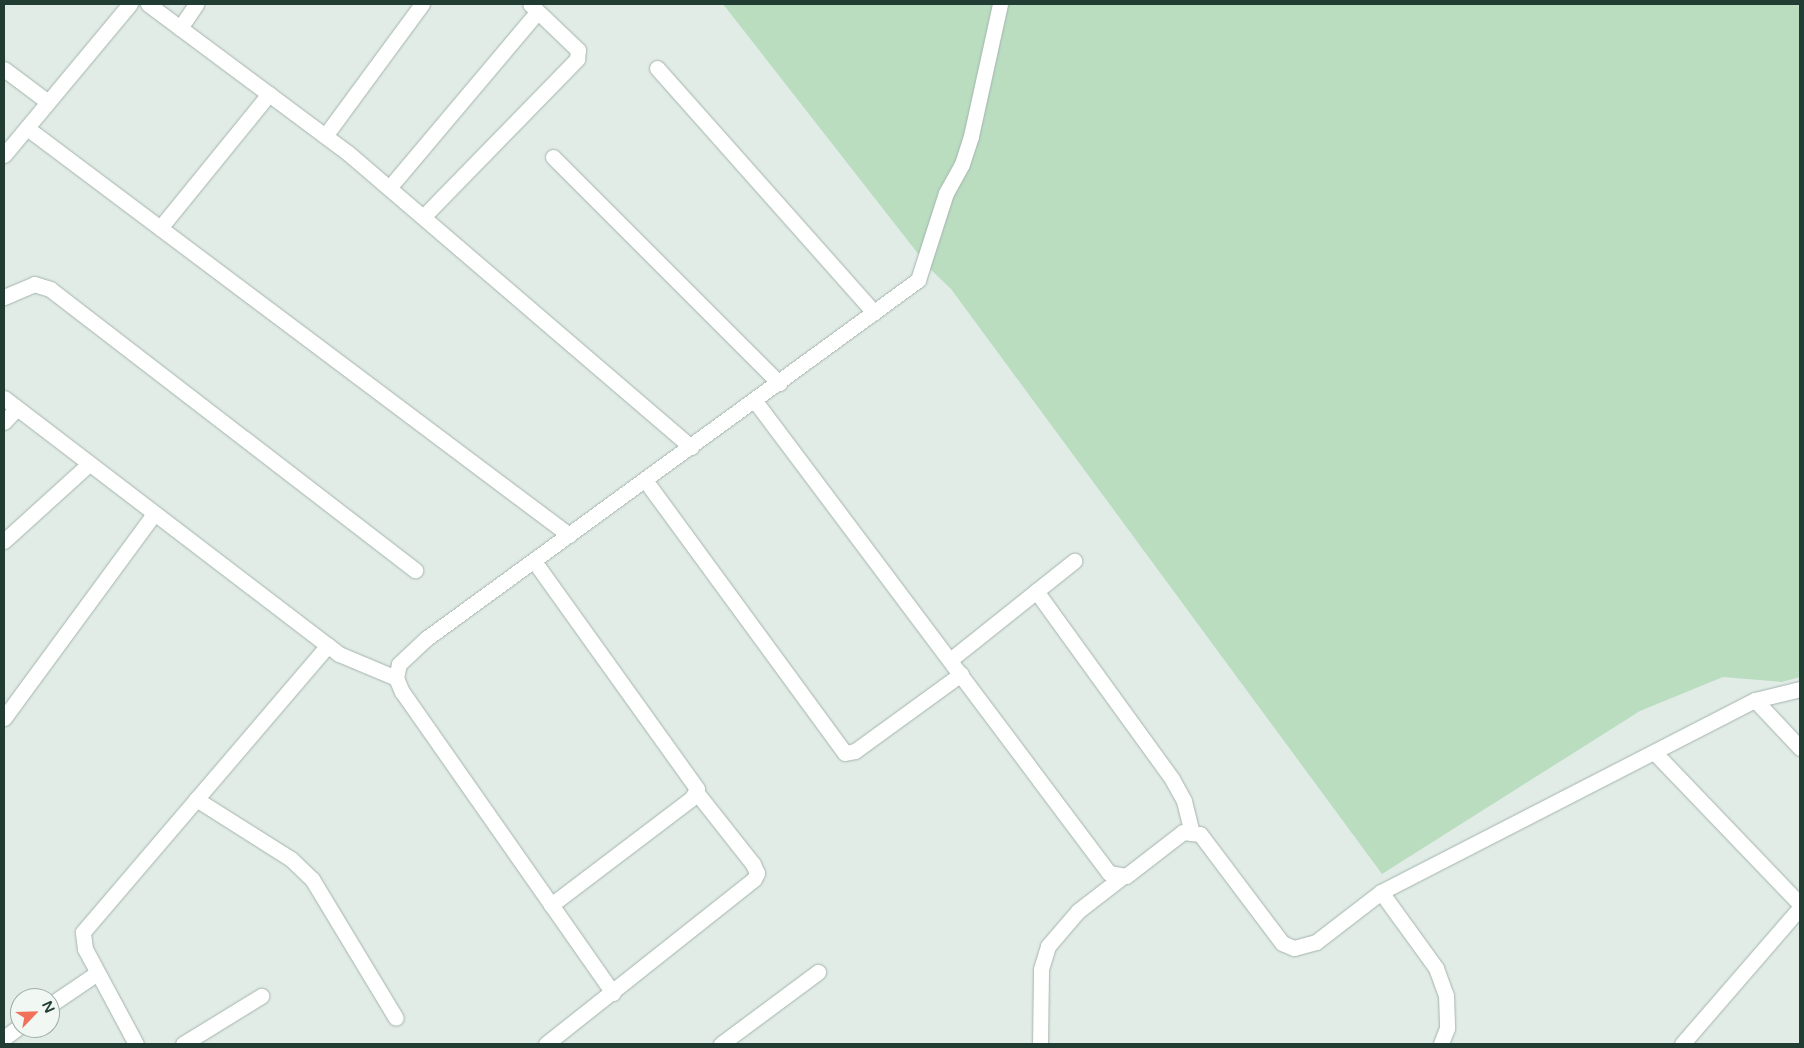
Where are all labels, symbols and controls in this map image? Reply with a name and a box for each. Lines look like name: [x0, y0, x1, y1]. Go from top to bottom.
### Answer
north arrow: [10, 988, 60, 1038]
text: N: [38, 999, 58, 1016]

